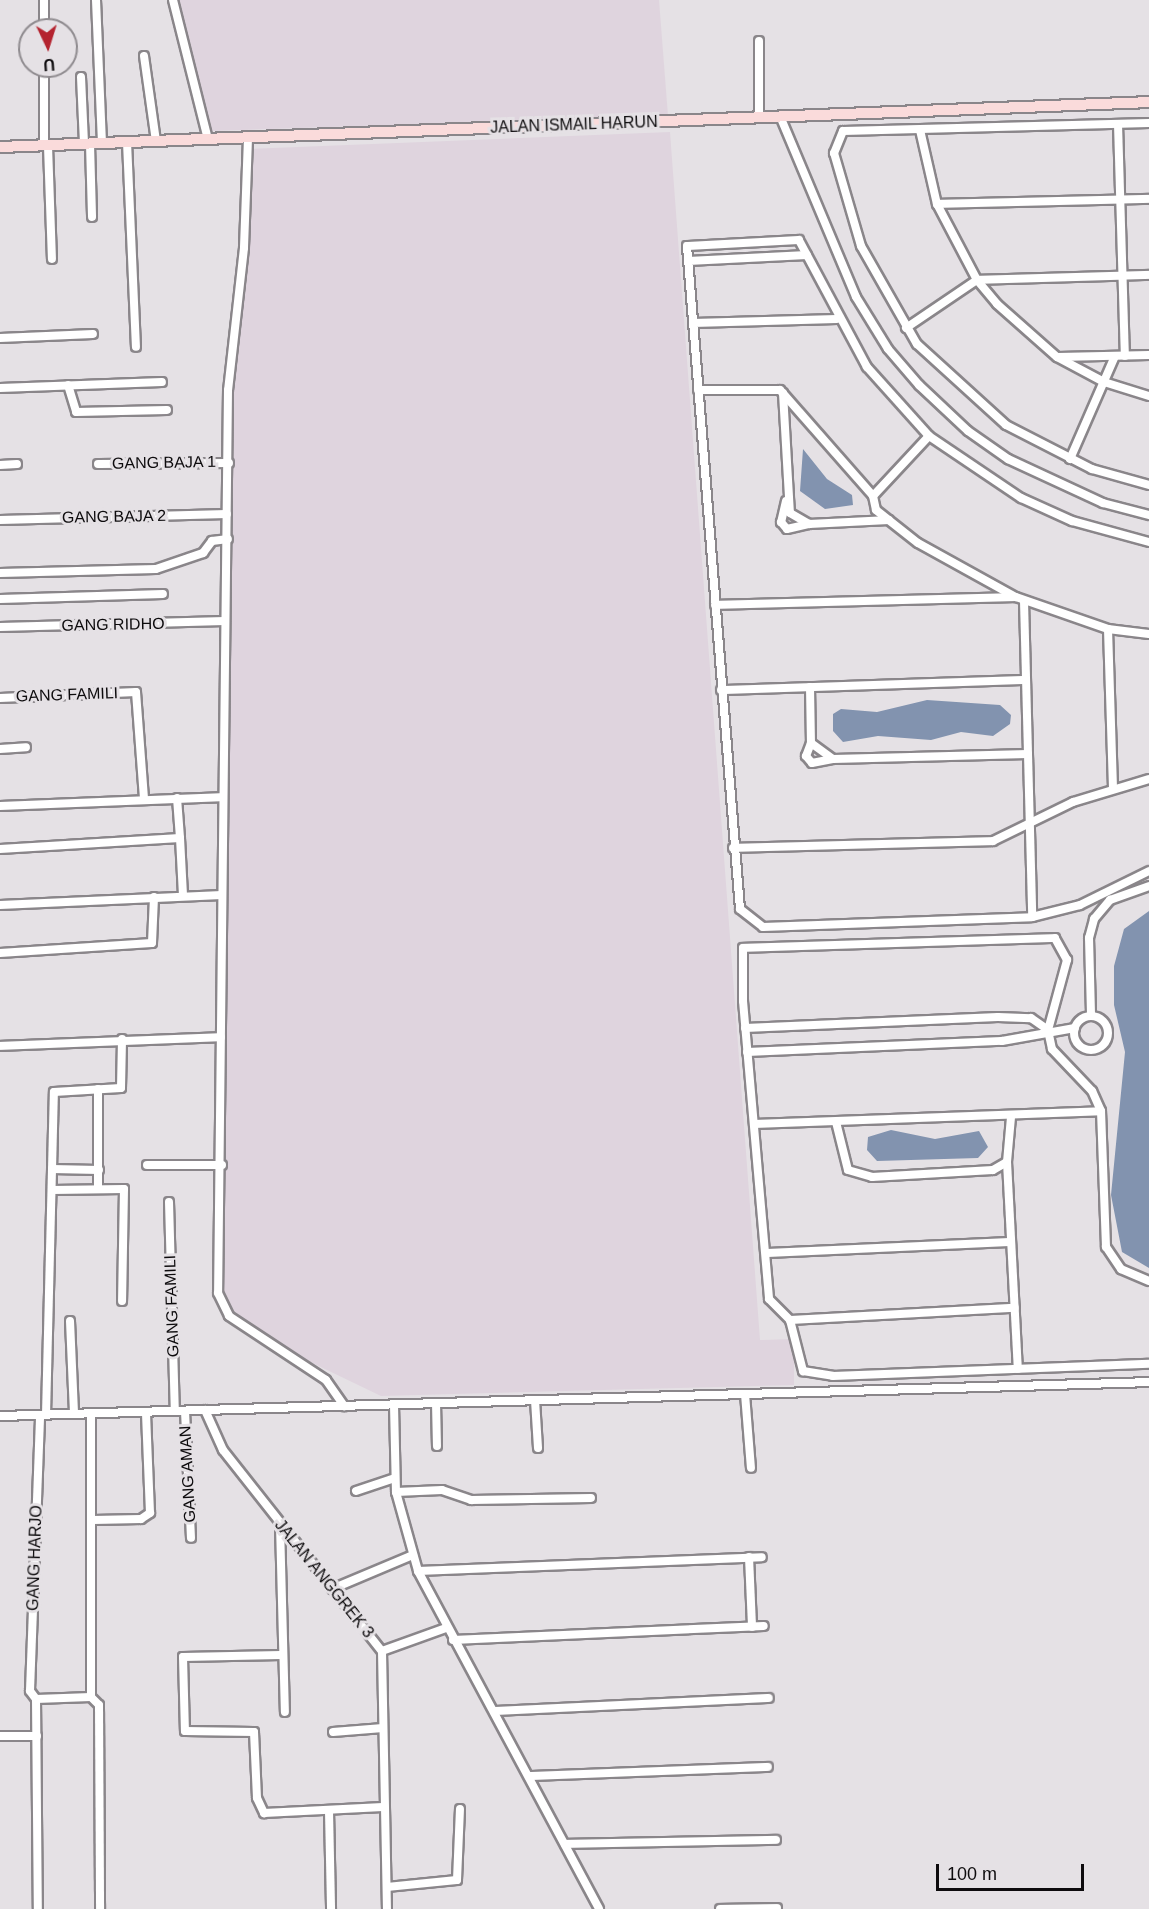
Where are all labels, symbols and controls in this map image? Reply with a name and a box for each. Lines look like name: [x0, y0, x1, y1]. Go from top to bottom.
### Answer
north arrow: [18, 18, 78, 78]
text: U: [43, 56, 56, 73]
street label: JALAN ISMAIL HARUN: [490, 112, 658, 138]
street label: GANG BAJA 1: [111, 452, 217, 474]
street label: GANG BAJA 2: [61, 506, 167, 528]
street label: GANG RIDHO: [61, 615, 165, 635]
street label: GANG FAMILI: [16, 684, 118, 706]
street label: GANG FAMILI: [161, 1255, 183, 1357]
street label: GANG AMAN: [176, 1425, 200, 1523]
street label: GANG HARJO: [24, 1505, 46, 1611]
street label: JALAN ANGGREK 3: [270, 1516, 378, 1642]
scale bar: [939, 1852, 1088, 1890]
text: 100 m: [947, 1864, 997, 1884]

